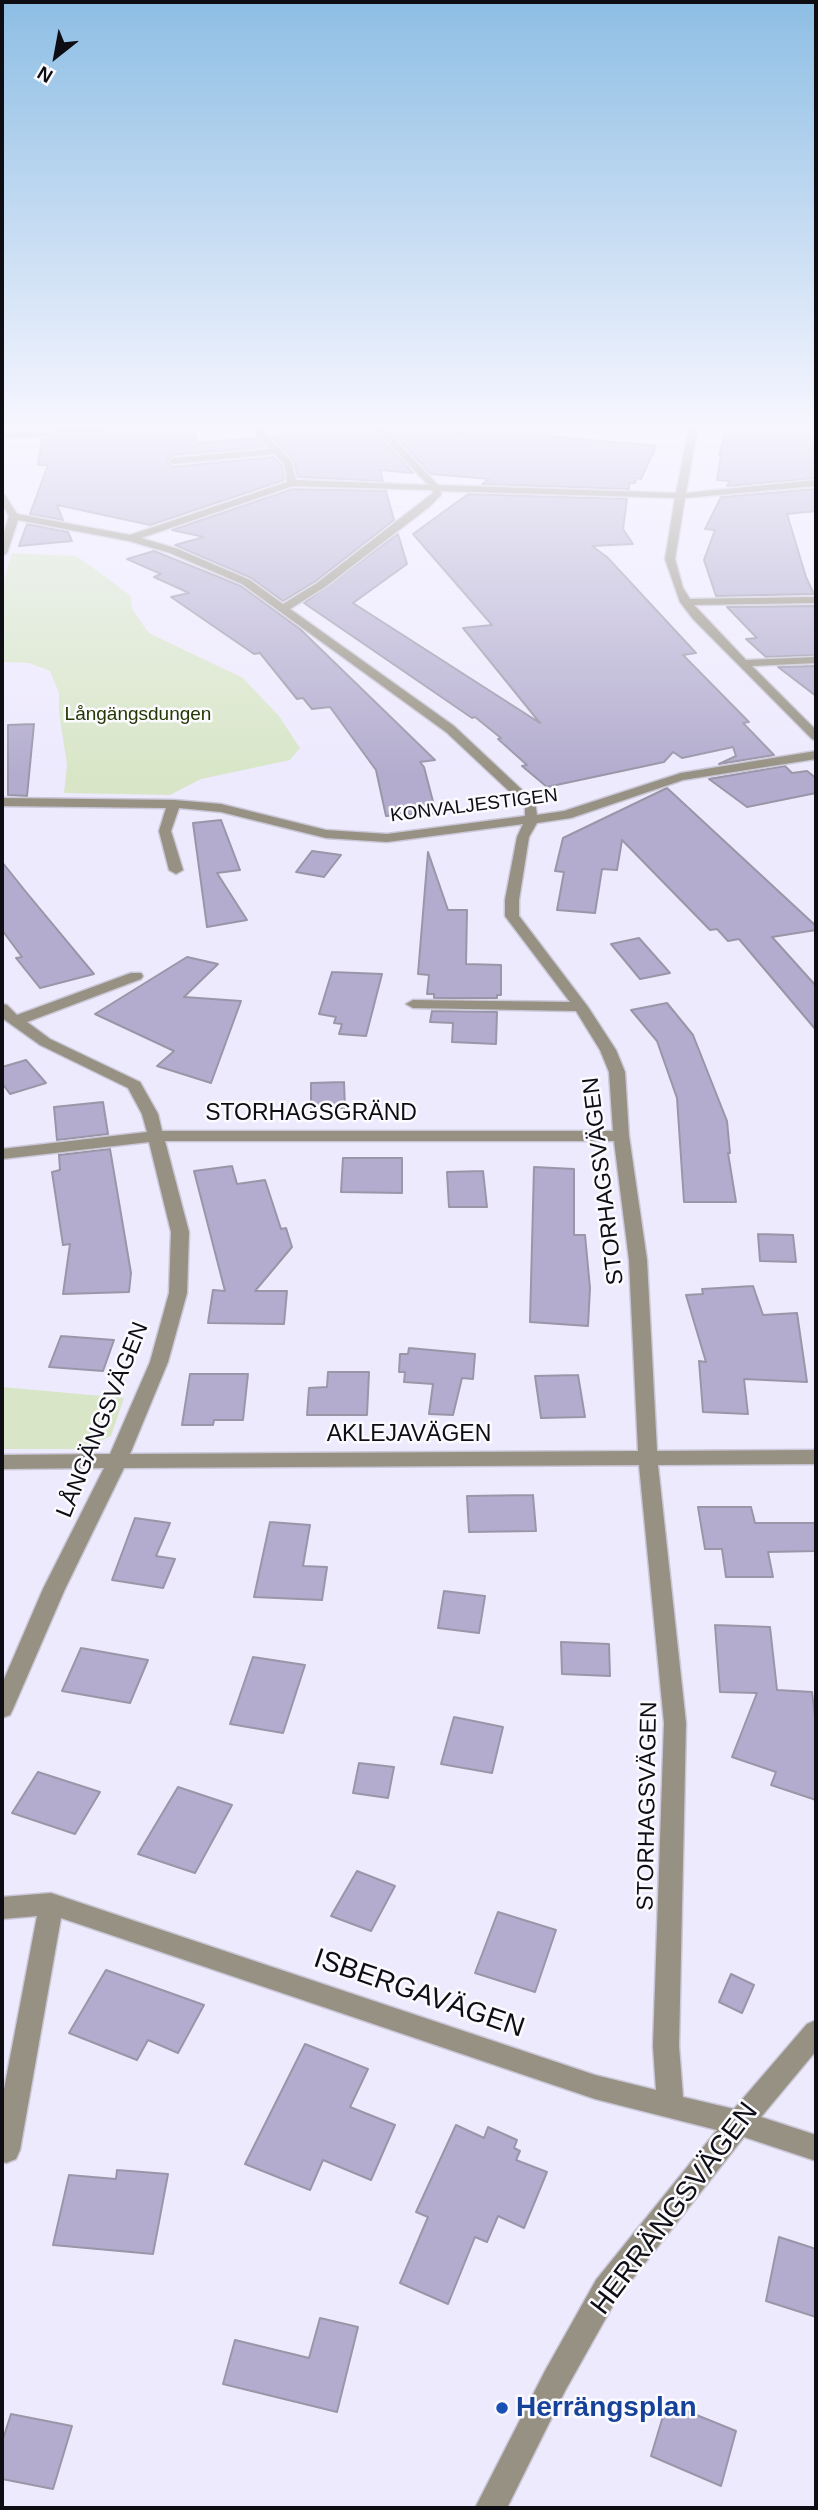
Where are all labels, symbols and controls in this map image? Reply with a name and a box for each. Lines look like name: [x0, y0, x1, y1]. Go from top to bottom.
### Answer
north arrow: [21, 21, 91, 91]
text: N: [34, 62, 56, 87]
park label: Långängsdungen: [65, 704, 211, 726]
street label: KONVALJESTIGEN: [389, 784, 559, 828]
street label: STORHAGSVÄGEN: [578, 1076, 630, 1286]
street label: STORHAGSGRÄND: [205, 1100, 417, 1128]
street label: LÅNGÄNGSVÄGEN: [51, 1318, 155, 1522]
street label: AKLEJAVÄGEN: [327, 1421, 491, 1449]
street label: STORHAGSVÄGEN: [632, 1701, 664, 1911]
street label: ISBERGAVÄGEN: [309, 1942, 529, 2046]
street label: HERRÄNGSVÄGEN: [584, 2096, 766, 2322]
place label: Herrängsplan: [516, 2391, 696, 2425]
marker: Herrängsplan: [494, 2400, 510, 2416]

